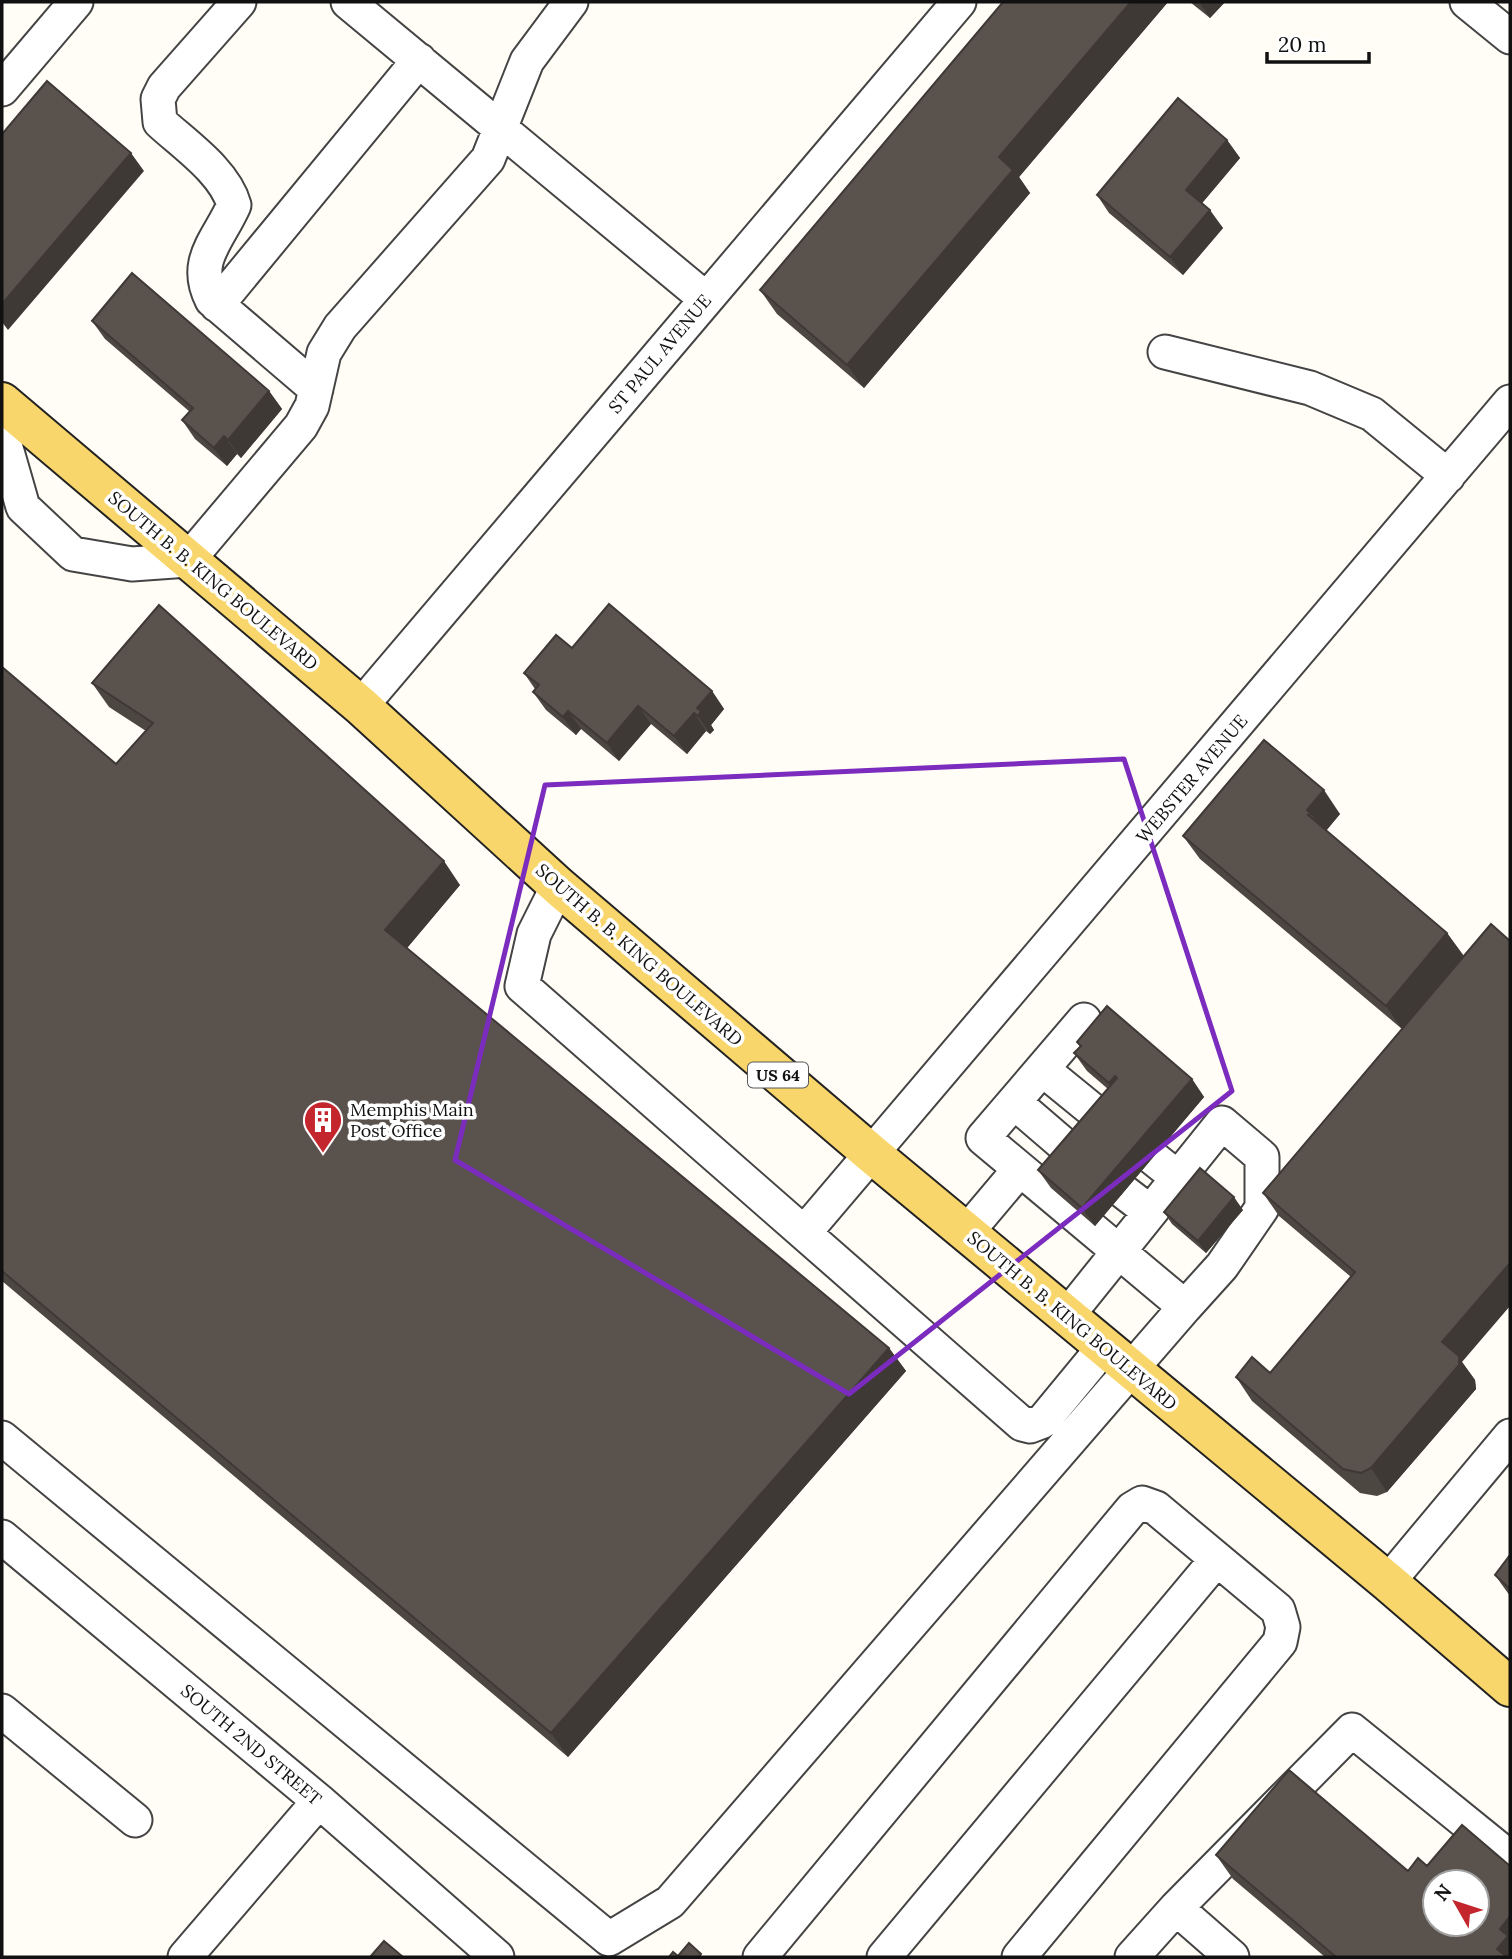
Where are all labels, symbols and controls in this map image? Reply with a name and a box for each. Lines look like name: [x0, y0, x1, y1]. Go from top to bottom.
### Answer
scale bar: [1267, 21, 1368, 65]
text: 20 m: [1278, 31, 1327, 58]
street label: ST PAUL AVENUE: [603, 289, 716, 418]
street label: SOUTH B. B. KING BOULEVARD: [104, 486, 323, 675]
street label: WEBSTER AVENUE: [1131, 710, 1252, 848]
street label: SOUTH B. B. KING BOULEVARD: [531, 858, 748, 1051]
road number: US 64: [748, 1063, 808, 1088]
place label: Memphis Main Post Office: [350, 1098, 474, 1142]
building icon: Memphis Main Post Office: [302, 1099, 344, 1154]
street label: SOUTH B. B. KING BOULEVARD: [963, 1226, 1182, 1415]
street label: SOUTH 2ND STREET: [176, 1679, 327, 1811]
north arrow: [1421, 1868, 1491, 1938]
text: N: [1429, 1879, 1457, 1906]

